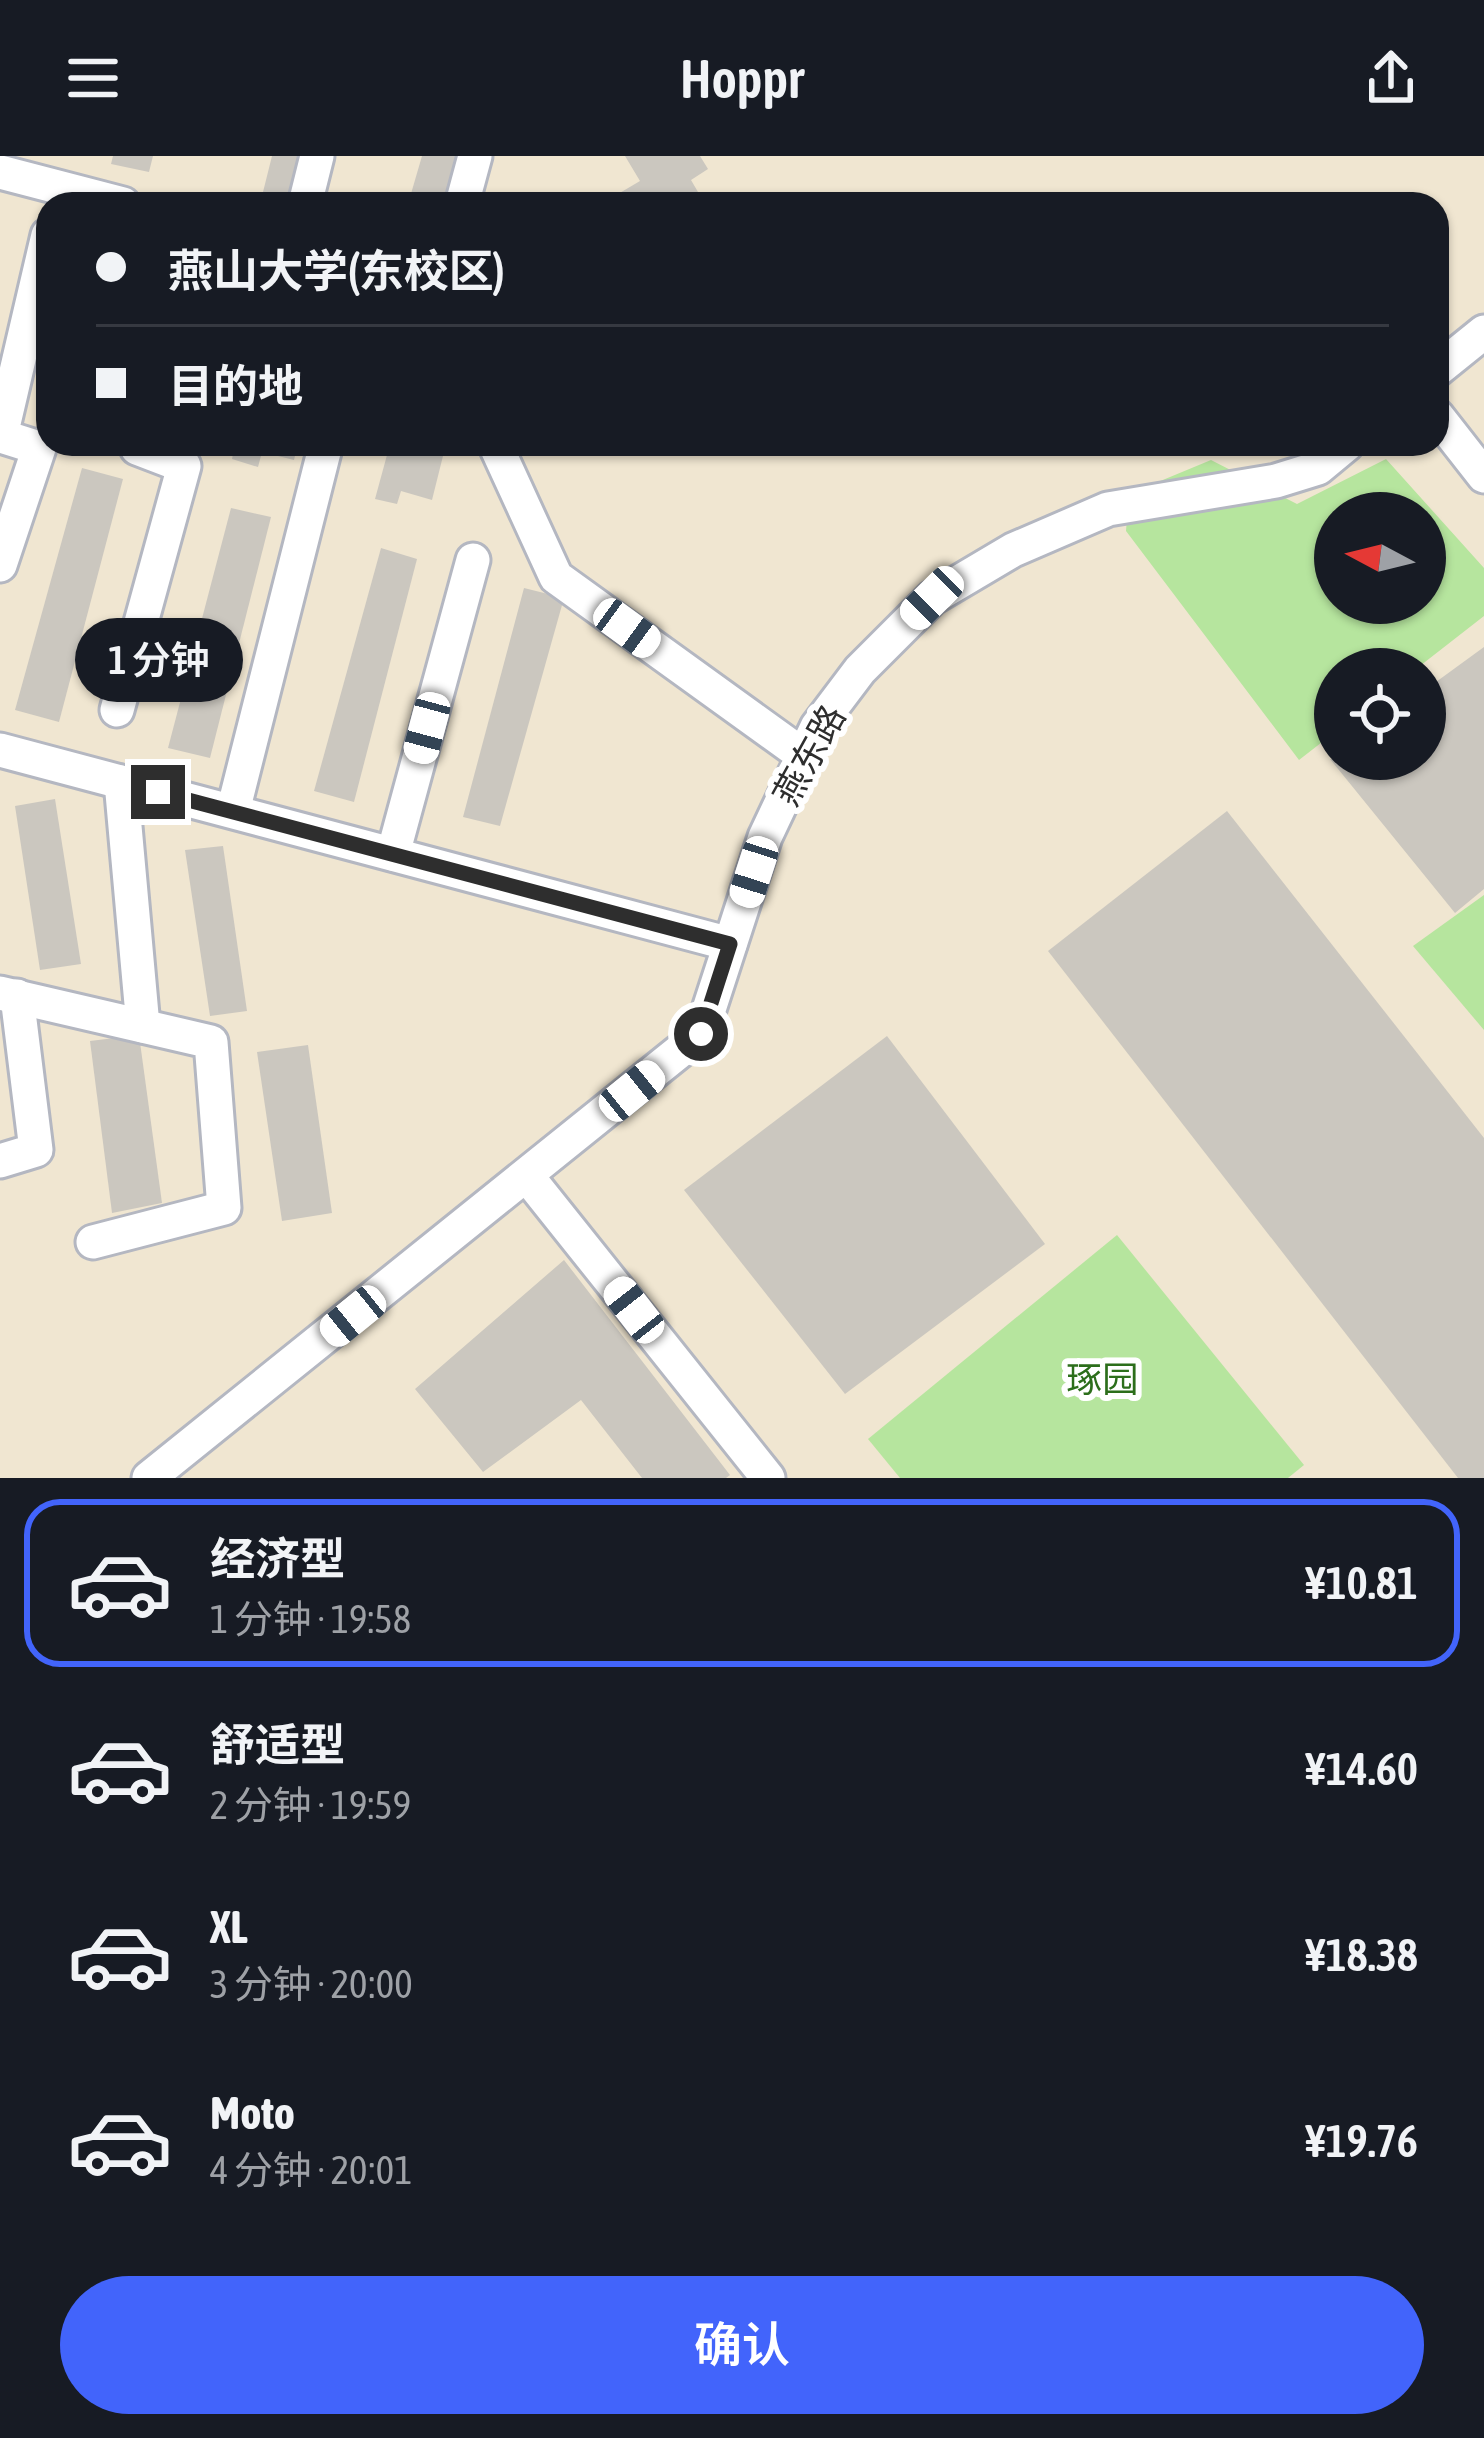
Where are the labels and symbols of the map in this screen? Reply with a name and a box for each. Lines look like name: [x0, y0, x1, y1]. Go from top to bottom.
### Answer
north arrow: [1314, 492, 1446, 624]
car: [894, 560, 970, 636]
car: [587, 592, 667, 664]
callout: 1 分钟: [74, 618, 242, 702]
car: [400, 689, 454, 767]
street label: 燕东路: [764, 698, 854, 812]
route end: [131, 765, 185, 819]
car: [726, 832, 782, 912]
route start: [674, 1007, 728, 1061]
car: [593, 1054, 671, 1128]
car: [598, 1271, 670, 1349]
car: [314, 1279, 392, 1353]
park label: 琢园: [1066, 1358, 1138, 1400]

